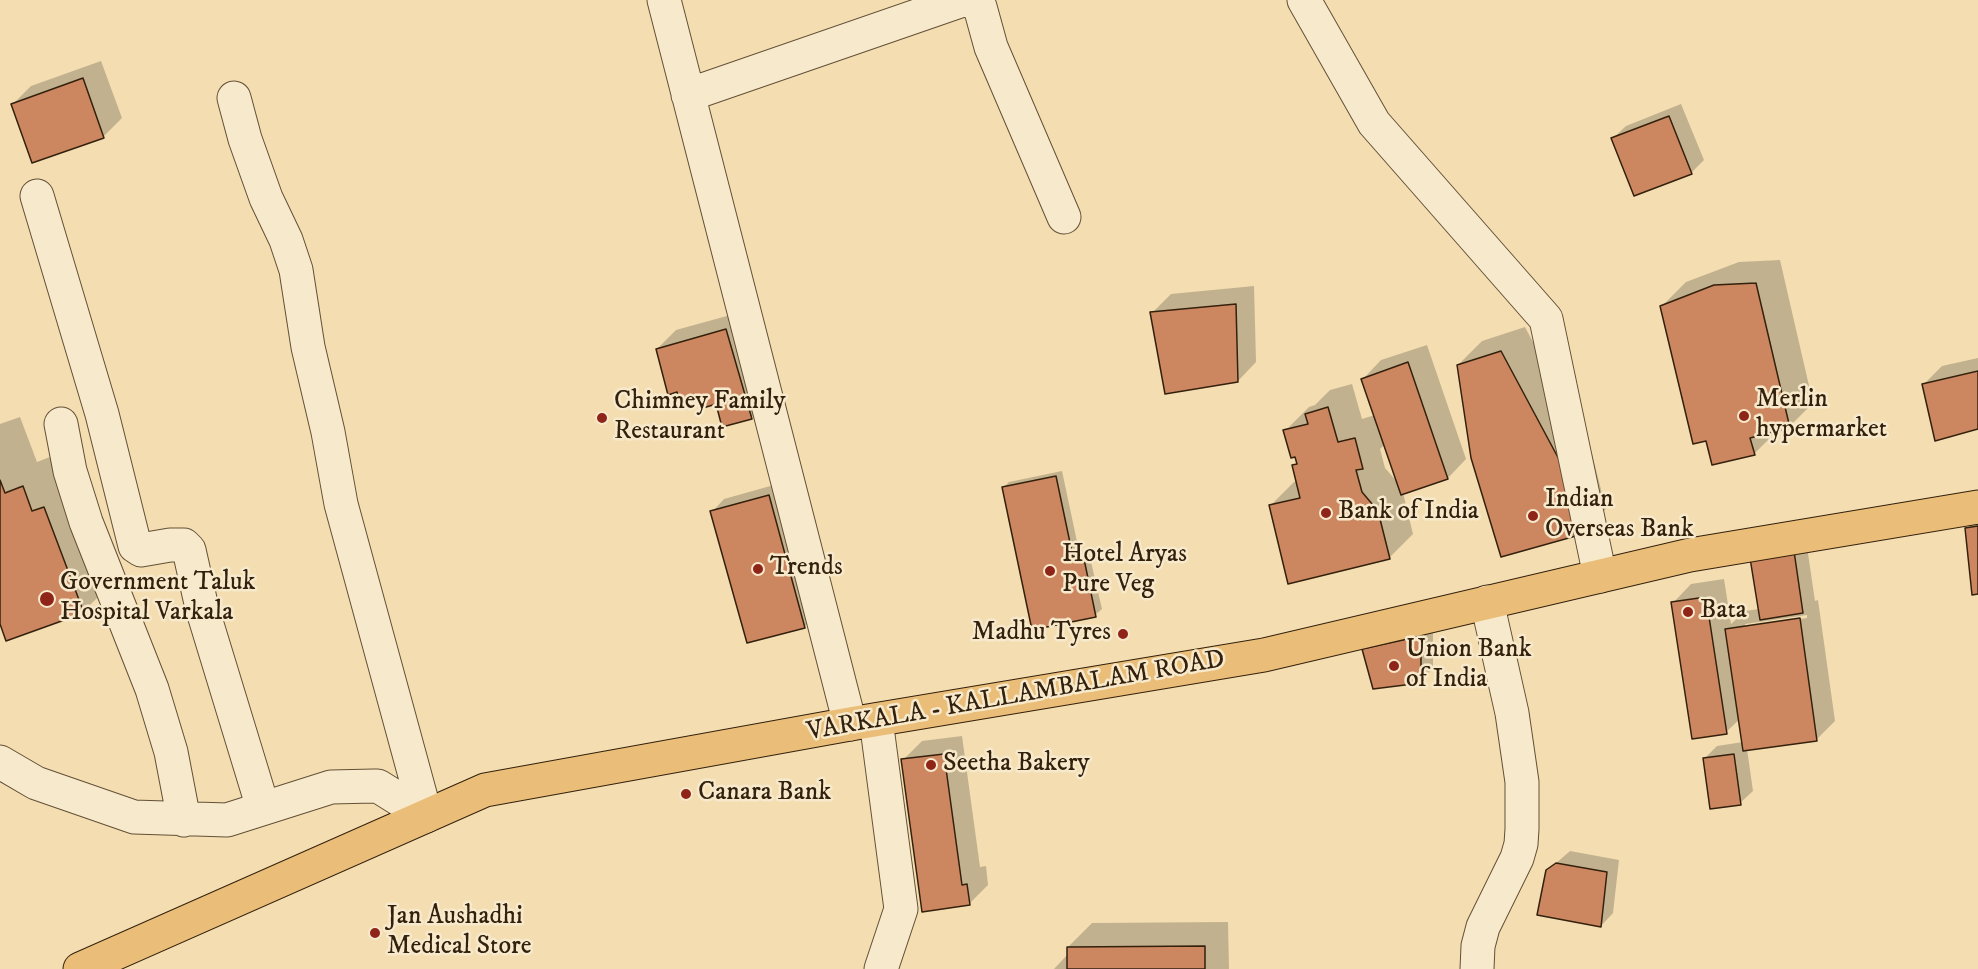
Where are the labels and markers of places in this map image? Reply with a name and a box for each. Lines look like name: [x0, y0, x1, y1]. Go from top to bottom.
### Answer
place label: Merlin hypermarket: [1756, 385, 1887, 446]
place label: Chimney Family Restaurant: [614, 387, 786, 448]
marker: Merlin hypermarket: [1737, 409, 1751, 423]
marker: Chimney Family Restaurant: [595, 411, 609, 425]
place label: Indian Overseas Bank: [1545, 485, 1694, 546]
place label: Bank of India: [1338, 497, 1479, 529]
marker: Bank of India: [1319, 506, 1333, 520]
marker: Indian Overseas Bank: [1526, 509, 1540, 523]
place label: Hotel Aryas Pure Veg: [1062, 540, 1187, 602]
place label: Trends: [770, 553, 843, 585]
marker: Trends: [751, 562, 765, 576]
marker: Hotel Aryas Pure Veg: [1043, 564, 1057, 578]
place label: Government Taluk Hospital Varkala: [60, 568, 255, 630]
marker: Government Taluk Hospital Varkala: [38, 590, 56, 608]
place label: Bata: [1700, 596, 1747, 628]
marker: Bata: [1681, 605, 1695, 619]
place label: Madhu Tyres: [972, 618, 1111, 650]
marker: Madhu Tyres: [1116, 627, 1130, 641]
place label: Union Bank of India: [1406, 635, 1532, 696]
marker: Union Bank of India: [1387, 659, 1401, 673]
place label: Seetha Bakery: [943, 749, 1090, 781]
marker: Seetha Bakery: [924, 758, 938, 772]
place label: Canara Bank: [698, 778, 831, 810]
marker: Canara Bank: [679, 787, 693, 801]
place label: Jan Aushadhi Medical Store: [387, 902, 531, 964]
marker: Jan Aushadhi Medical Store: [368, 926, 382, 940]

